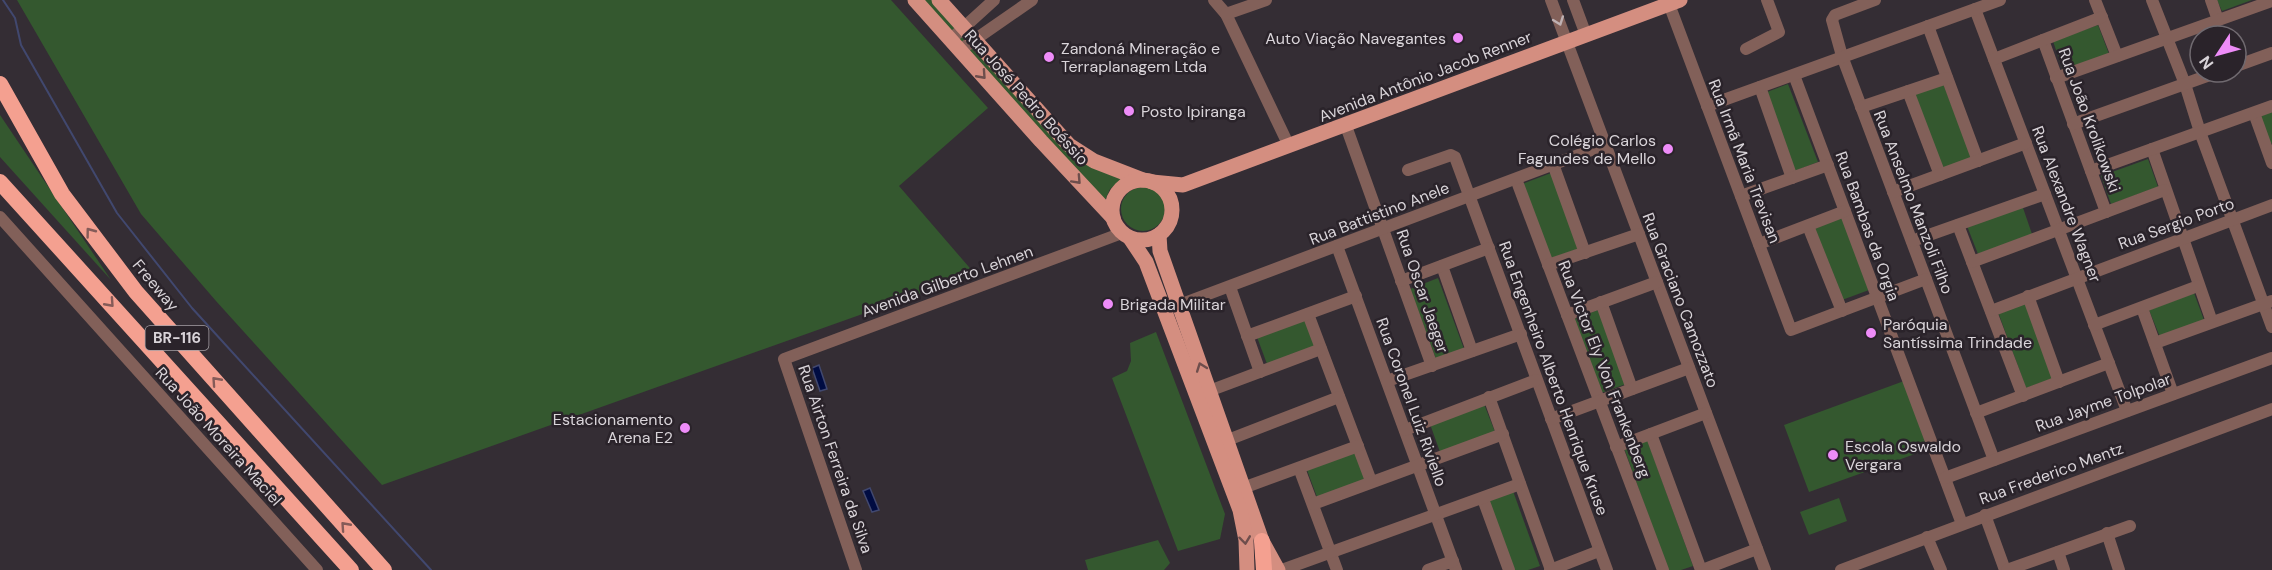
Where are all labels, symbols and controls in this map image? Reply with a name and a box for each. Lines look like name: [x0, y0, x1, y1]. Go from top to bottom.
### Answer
one-way arrow: [1552, 15, 1565, 26]
north arrow: [2188, 24, 2248, 84]
street label: Rua José Pedro Boéssio: [960, 25, 1093, 170]
street label: Avenida Antônio Jacob Renner: [1316, 26, 1535, 127]
place label: Auto Viação Navegantes: [1265, 28, 1446, 49]
marker: Auto Viação Navegantes: [1451, 31, 1465, 45]
place label: Zandoná Mineração e Terraplanagem Ltda: [1061, 38, 1220, 77]
street label: Rua João Krolikowski: [2054, 45, 2125, 195]
marker: Zandoná Mineração e Terraplanagem Ltda: [1042, 50, 1056, 64]
text: N: [2194, 52, 2218, 73]
one-way arrow: [975, 68, 986, 79]
street label: Rua Irmã Maria Trevisan: [1704, 76, 1786, 246]
place label: Posto Ipiranga: [1141, 101, 1246, 122]
marker: Posto Ipiranga: [1122, 104, 1136, 118]
street label: Rua Anselmo Manzoli Filho: [1869, 108, 1958, 297]
street label: Rua Alexandre Wagner: [2027, 123, 2106, 285]
place label: Colégio Carlos Fagundes de Mello: [1518, 130, 1656, 169]
marker: Colégio Carlos Fagundes de Mello: [1661, 142, 1675, 156]
street label: Rua Bambas da Orgia: [1831, 148, 1904, 304]
one-way arrow: [1070, 173, 1081, 183]
street label: Rua Battistino Anele: [1306, 177, 1452, 250]
street label: Rua Sergio Porto: [2115, 193, 2237, 254]
street label: Rua Graciano Camozzato: [1637, 210, 1724, 391]
one-way arrow: [87, 227, 98, 238]
street label: Rua Oscar Jaeger: [1392, 227, 1454, 356]
street label: Rua Engenheiro Alberto Henrique Kruse: [1494, 238, 1613, 518]
street label: Avenida Gilberto Lehnen: [858, 241, 1036, 322]
street label: Freeway: [128, 255, 183, 316]
street label: Rua Victor Ely Von Frankenberg: [1553, 258, 1656, 481]
place label: Brigada Militar: [1120, 294, 1226, 315]
one-way arrow: [103, 296, 114, 307]
marker: Brigada Militar: [1101, 297, 1115, 311]
place label: Paróquia Santíssima Trindade: [1883, 314, 2032, 353]
street label: Rua Coronel Luiz Riviello: [1371, 315, 1452, 489]
road number: BR-116: [146, 326, 208, 350]
marker: Paróquia Santíssima Trindade: [1864, 326, 1878, 340]
street label: Rua Airton Ferreira da Silva: [793, 362, 878, 556]
one-way arrow: [1195, 362, 1208, 373]
street label: Rua João Moreira Maciel: [151, 363, 287, 510]
street label: Rua Jayme Tolpolar: [2032, 368, 2174, 437]
one-way arrow: [212, 377, 223, 388]
place label: Estacionamento Arena E2: [553, 409, 673, 448]
marker: Estacionamento Arena E2: [678, 421, 692, 435]
place label: Escola Oswaldo Vergara: [1845, 436, 1961, 475]
street label: Rua Frederico Mentz: [1976, 438, 2126, 509]
marker: Escola Oswaldo Vergara: [1826, 448, 1840, 462]
one-way arrow: [341, 523, 352, 533]
one-way arrow: [1239, 535, 1251, 544]

